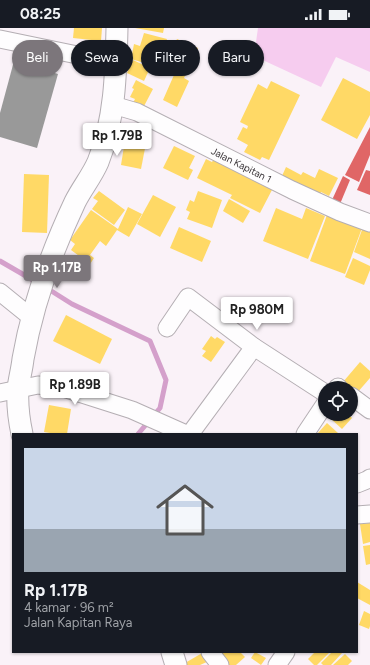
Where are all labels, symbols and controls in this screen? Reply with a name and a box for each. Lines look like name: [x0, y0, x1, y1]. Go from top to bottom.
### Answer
text: 08:25: [20, 5, 61, 23]
chip: Beli: [12, 40, 63, 76]
chip: Sewa: [71, 40, 133, 76]
chip: Filter: [141, 40, 200, 76]
chip: Baru: [208, 40, 264, 76]
pin: Rp 1.79B: [76, 123, 158, 157]
text: Rp 1.79B: [92, 128, 142, 143]
street label: Jalan Kapitan 1: [209, 144, 274, 186]
pin: Rp 1.17B: [16, 255, 98, 289]
text: Rp 1.17B: [33, 260, 81, 275]
pin: Rp 980M: [220, 297, 294, 331]
text: Rp 980M: [230, 302, 284, 317]
pin: Rp 1.89B: [34, 372, 116, 406]
text: Rp 1.89B: [49, 377, 101, 392]
map controls: [318, 381, 358, 421]
button: locate: [318, 381, 358, 421]
icon: home: [149, 474, 221, 546]
text: Rp 1.17B: [24, 580, 88, 600]
text: 4 kamar · 96 m²: [24, 600, 114, 615]
text: Jalan Kapitan Raya: [24, 615, 132, 630]

